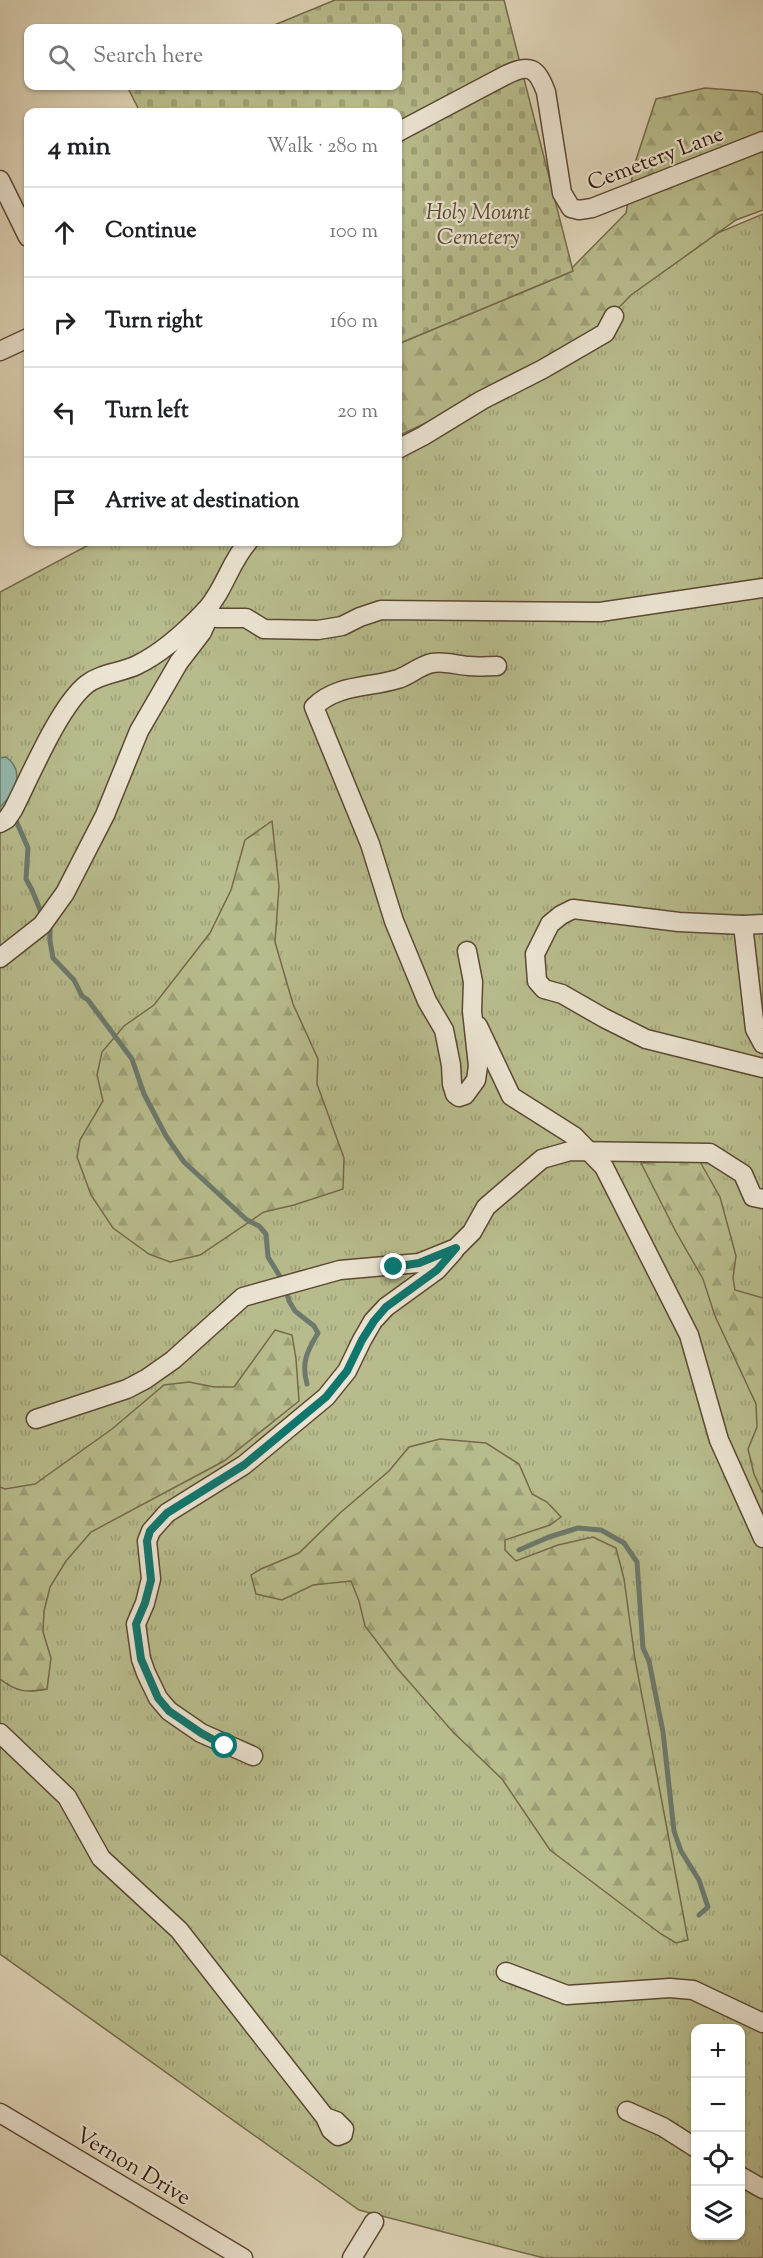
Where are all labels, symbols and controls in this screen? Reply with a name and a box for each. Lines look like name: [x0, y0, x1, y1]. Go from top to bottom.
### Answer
search box: [24, 24, 402, 90]
icon: search: [45, 41, 78, 74]
text: Search here: [93, 41, 203, 73]
street label: Cemetery Lane: [583, 119, 729, 200]
text: 4 min: [48, 129, 111, 166]
text: Walk · 280 m: [267, 133, 378, 162]
park label: Holy Mount Cemetery: [426, 198, 531, 255]
icon: ahead: [48, 216, 81, 249]
text: Continue: [105, 216, 196, 248]
text: 100 m: [329, 218, 378, 247]
icon: right: [48, 306, 81, 339]
text: Turn right: [105, 306, 202, 338]
text: 160 m: [330, 308, 378, 337]
icon: left: [48, 396, 81, 429]
text: Turn left: [105, 396, 188, 428]
text: 20 m: [337, 398, 378, 427]
icon: arrive: [48, 486, 81, 519]
text: Arrive at destination: [105, 486, 300, 518]
route end: [380, 1253, 406, 1279]
route start: [211, 1732, 237, 1758]
map controls: [691, 2024, 745, 2240]
button: +: [691, 2024, 745, 2078]
button: −: [691, 2078, 745, 2132]
street label: Vernon Drive: [69, 2120, 196, 2215]
button: locate: [691, 2132, 745, 2186]
button: layers: [691, 2186, 745, 2240]

